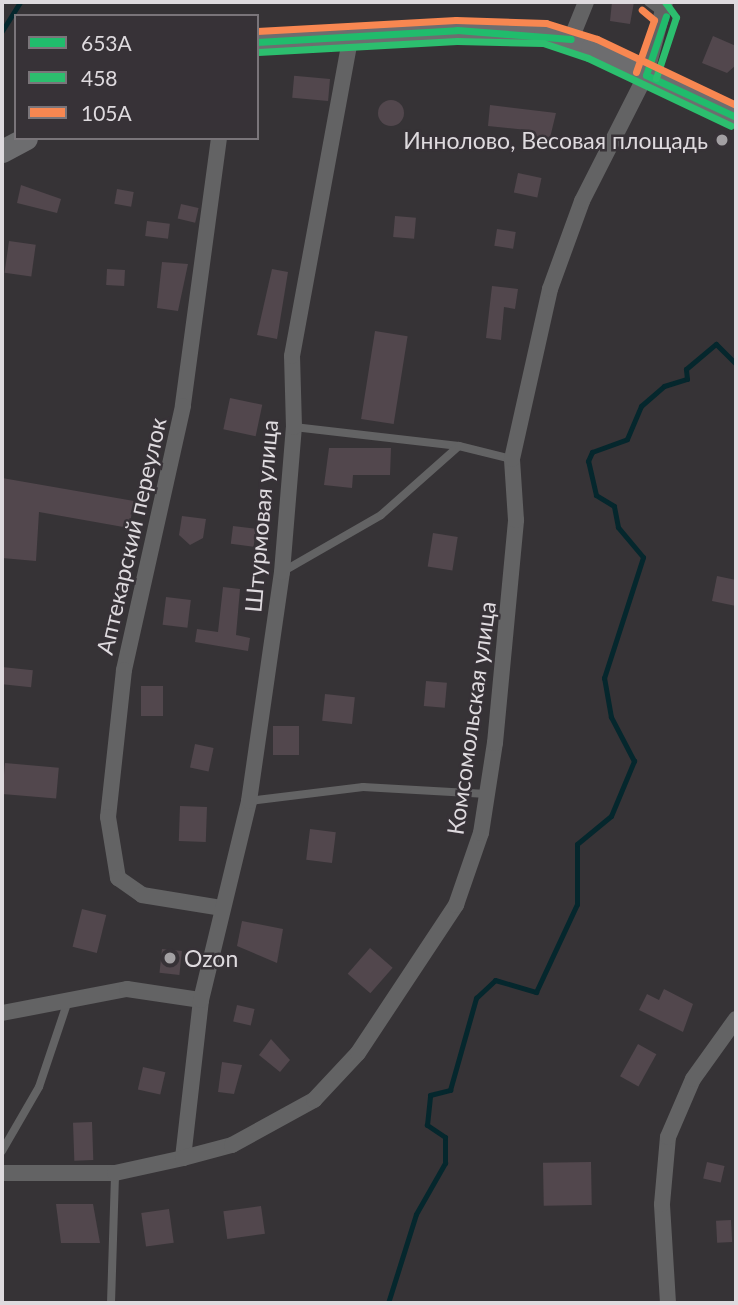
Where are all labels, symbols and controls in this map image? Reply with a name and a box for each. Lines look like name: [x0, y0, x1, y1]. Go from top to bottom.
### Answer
legend: [14, 14, 259, 140]
text: 653А: [81, 30, 132, 55]
text: 458: [81, 65, 118, 90]
text: 105А: [81, 100, 132, 125]
place label: Иннолово, Весовая площадь: [403, 126, 708, 154]
marker: Иннолово, Весовая площадь: [714, 132, 730, 148]
street label: Аптекарский переулок: [90, 415, 172, 657]
street label: Штурмовая улица: [239, 419, 283, 613]
street label: Комсомольская улица: [441, 600, 501, 836]
place label: Ozon: [184, 944, 238, 972]
marker: Ozon: [162, 950, 178, 966]

